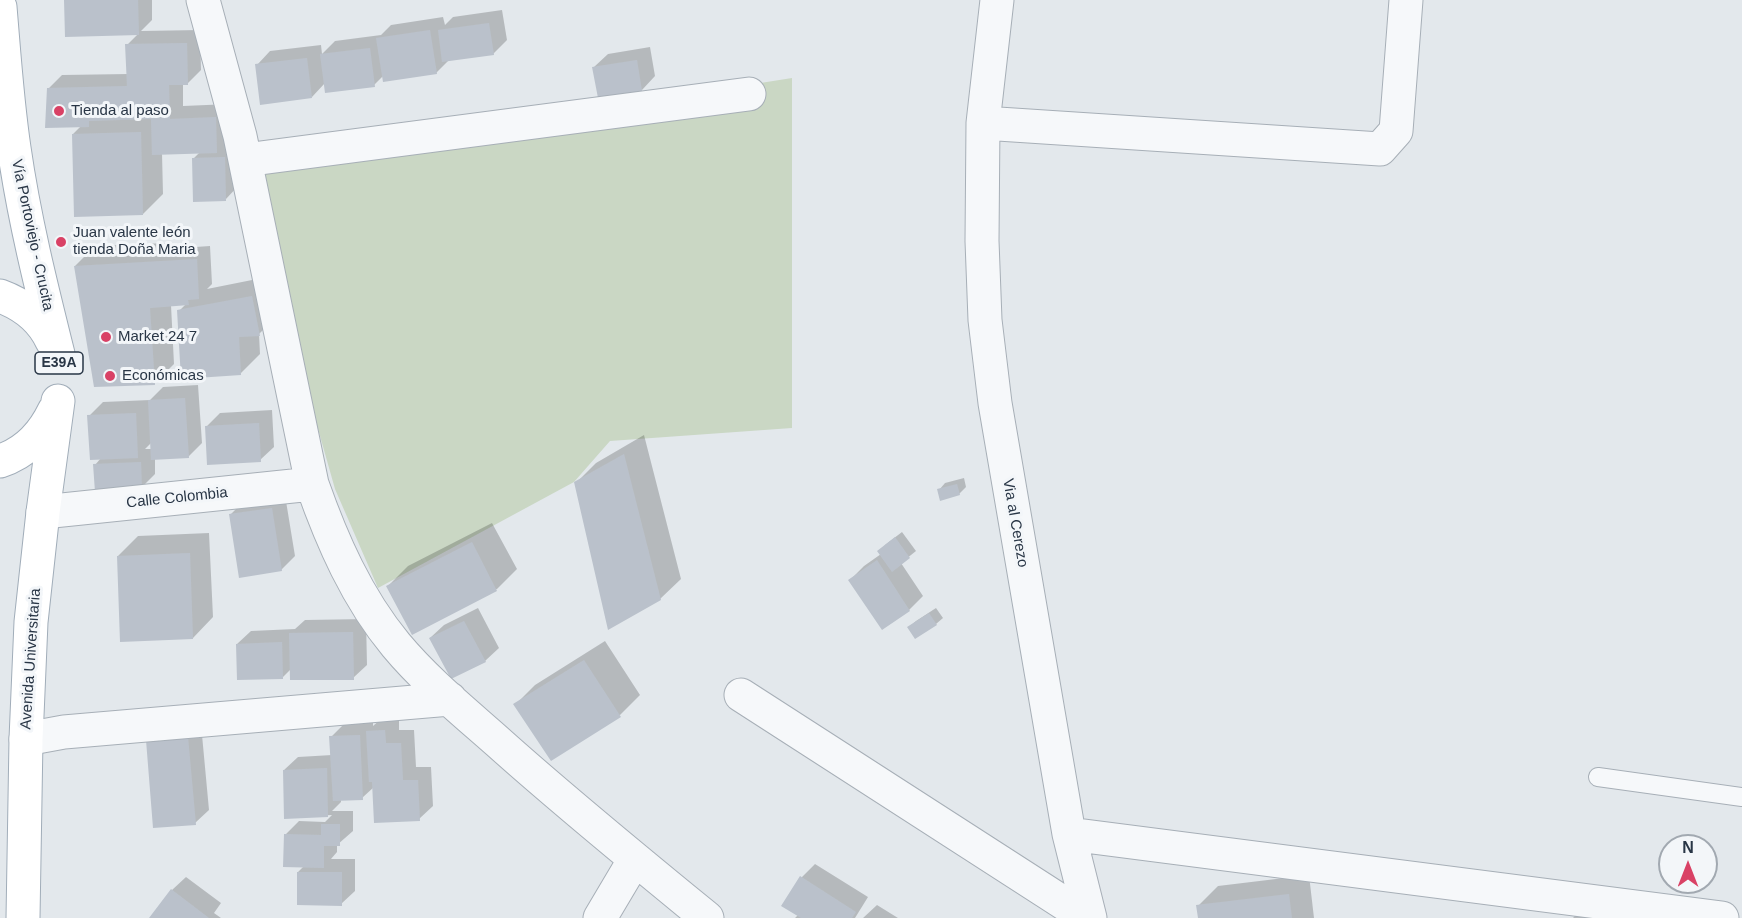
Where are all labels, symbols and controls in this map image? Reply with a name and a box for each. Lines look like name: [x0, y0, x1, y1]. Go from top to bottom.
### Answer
place label: Tienda al paso: [71, 102, 169, 120]
marker: Tienda al paso: [52, 104, 66, 118]
street label: Vía Portoviejo - Crucita: [7, 158, 57, 312]
place label: Juan valente león tienda Doña Maria: [73, 224, 196, 259]
marker: Juan valente león tienda Doña Maria: [54, 235, 68, 249]
place label: Market 24 7: [118, 328, 197, 346]
marker: Market 24 7: [99, 330, 113, 344]
road number: E39A: [35, 352, 83, 374]
place label: Económicas: [122, 367, 204, 385]
marker: Económicas: [103, 369, 117, 383]
street label: Via al Cerezo: [998, 477, 1032, 569]
street label: Calle Colombia: [125, 484, 229, 512]
street label: Avenida Universitaria: [17, 588, 45, 730]
north arrow: [1658, 834, 1718, 894]
text: N: [1682, 839, 1694, 856]

